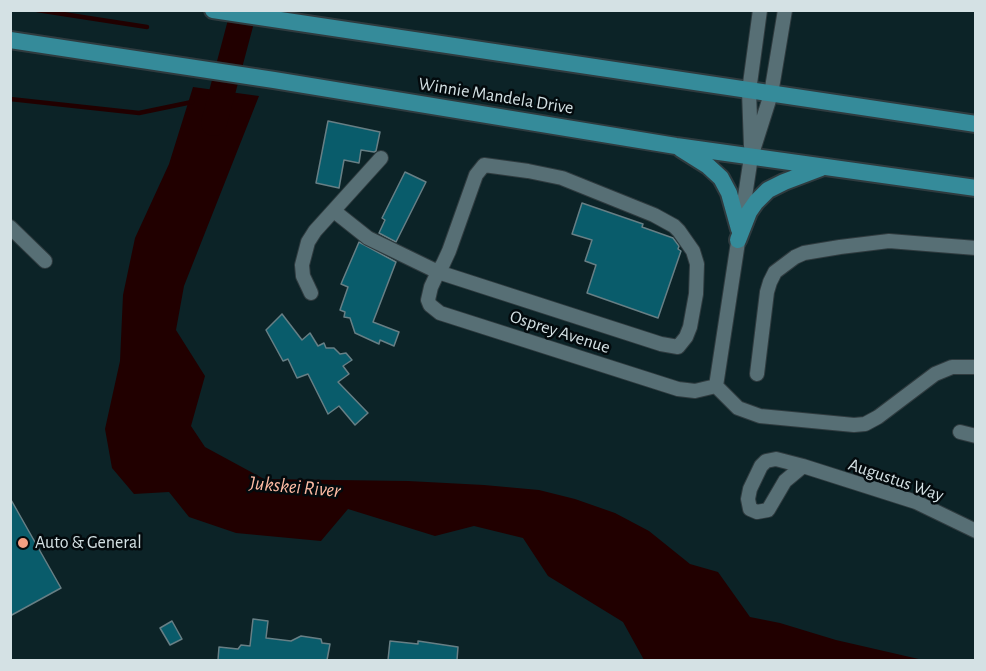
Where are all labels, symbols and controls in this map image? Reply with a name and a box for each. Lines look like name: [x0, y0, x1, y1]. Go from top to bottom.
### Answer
street label: Winnie Mandela Drive: [417, 73, 575, 119]
street label: Osprey Avenue: [507, 306, 613, 358]
street label: Augustus Way: [846, 454, 946, 506]
water label: Jukskei River: [248, 471, 342, 503]
place label: Auto & General: [35, 532, 142, 554]
marker: Auto & General: [16, 536, 30, 550]

